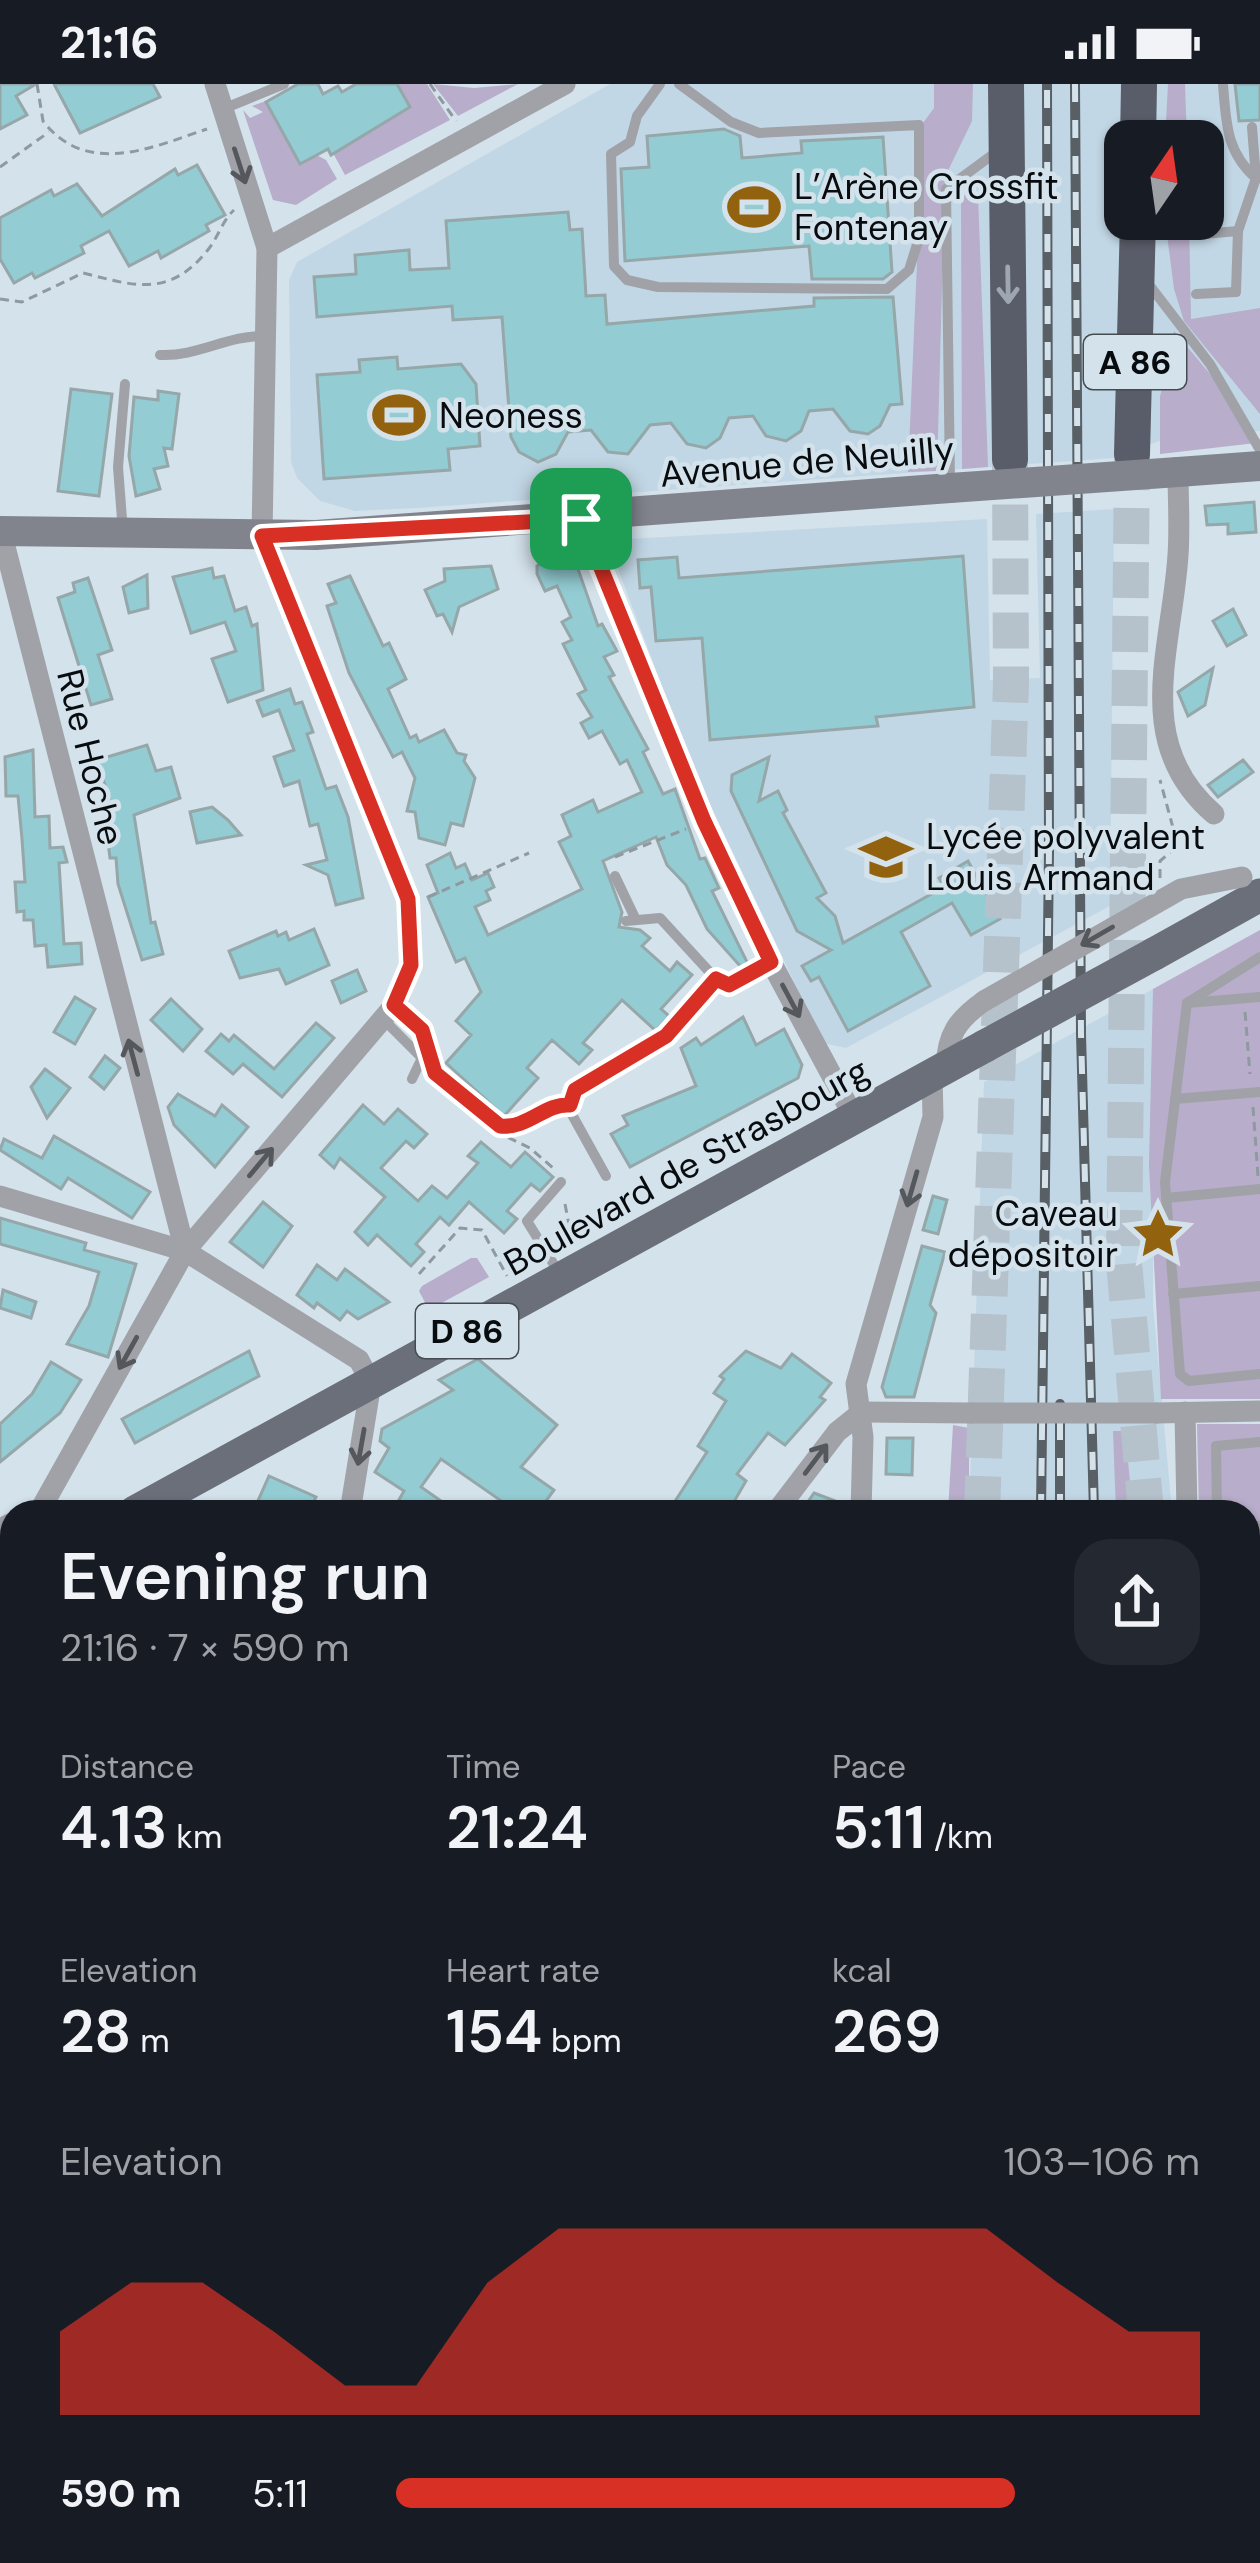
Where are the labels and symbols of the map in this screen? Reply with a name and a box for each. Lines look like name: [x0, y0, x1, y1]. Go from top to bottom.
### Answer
north arrow: [1104, 120, 1224, 240]
one-way arrow: [231, 146, 253, 184]
place label: L’Arène Crossfit Fontenay: [794, 163, 1059, 251]
sports icon: L’Arène Crossfit Fontenay: [725, 178, 783, 236]
one-way arrow: [997, 265, 1020, 304]
road number: A 86: [1084, 335, 1186, 389]
sports icon: Neoness: [370, 386, 428, 444]
place label: Neoness: [439, 392, 583, 439]
street label: Avenue de Neuilly: [658, 425, 956, 498]
pin: [530, 468, 632, 570]
street label: Rue Hoche: [46, 664, 135, 850]
place label: Lycée polyvalent Louis Armand: [926, 813, 1205, 901]
school or university icon: Lycée polyvalent Louis Armand: [857, 828, 915, 886]
one-way arrow: [1080, 925, 1115, 949]
one-way arrow: [780, 982, 803, 1017]
one-way arrow: [120, 1038, 142, 1076]
street label: Boulevard de Strasbourg: [496, 1047, 877, 1286]
one-way arrow: [246, 1147, 274, 1178]
one-way arrow: [900, 1169, 922, 1207]
place label: Caveau dépositoir: [947, 1190, 1118, 1278]
place icon: Caveau dépositoir: [1129, 1205, 1187, 1263]
road number: D 86: [416, 1304, 518, 1358]
one-way arrow: [116, 1335, 139, 1370]
one-way arrow: [349, 1427, 371, 1466]
one-way arrow: [803, 1443, 828, 1476]

